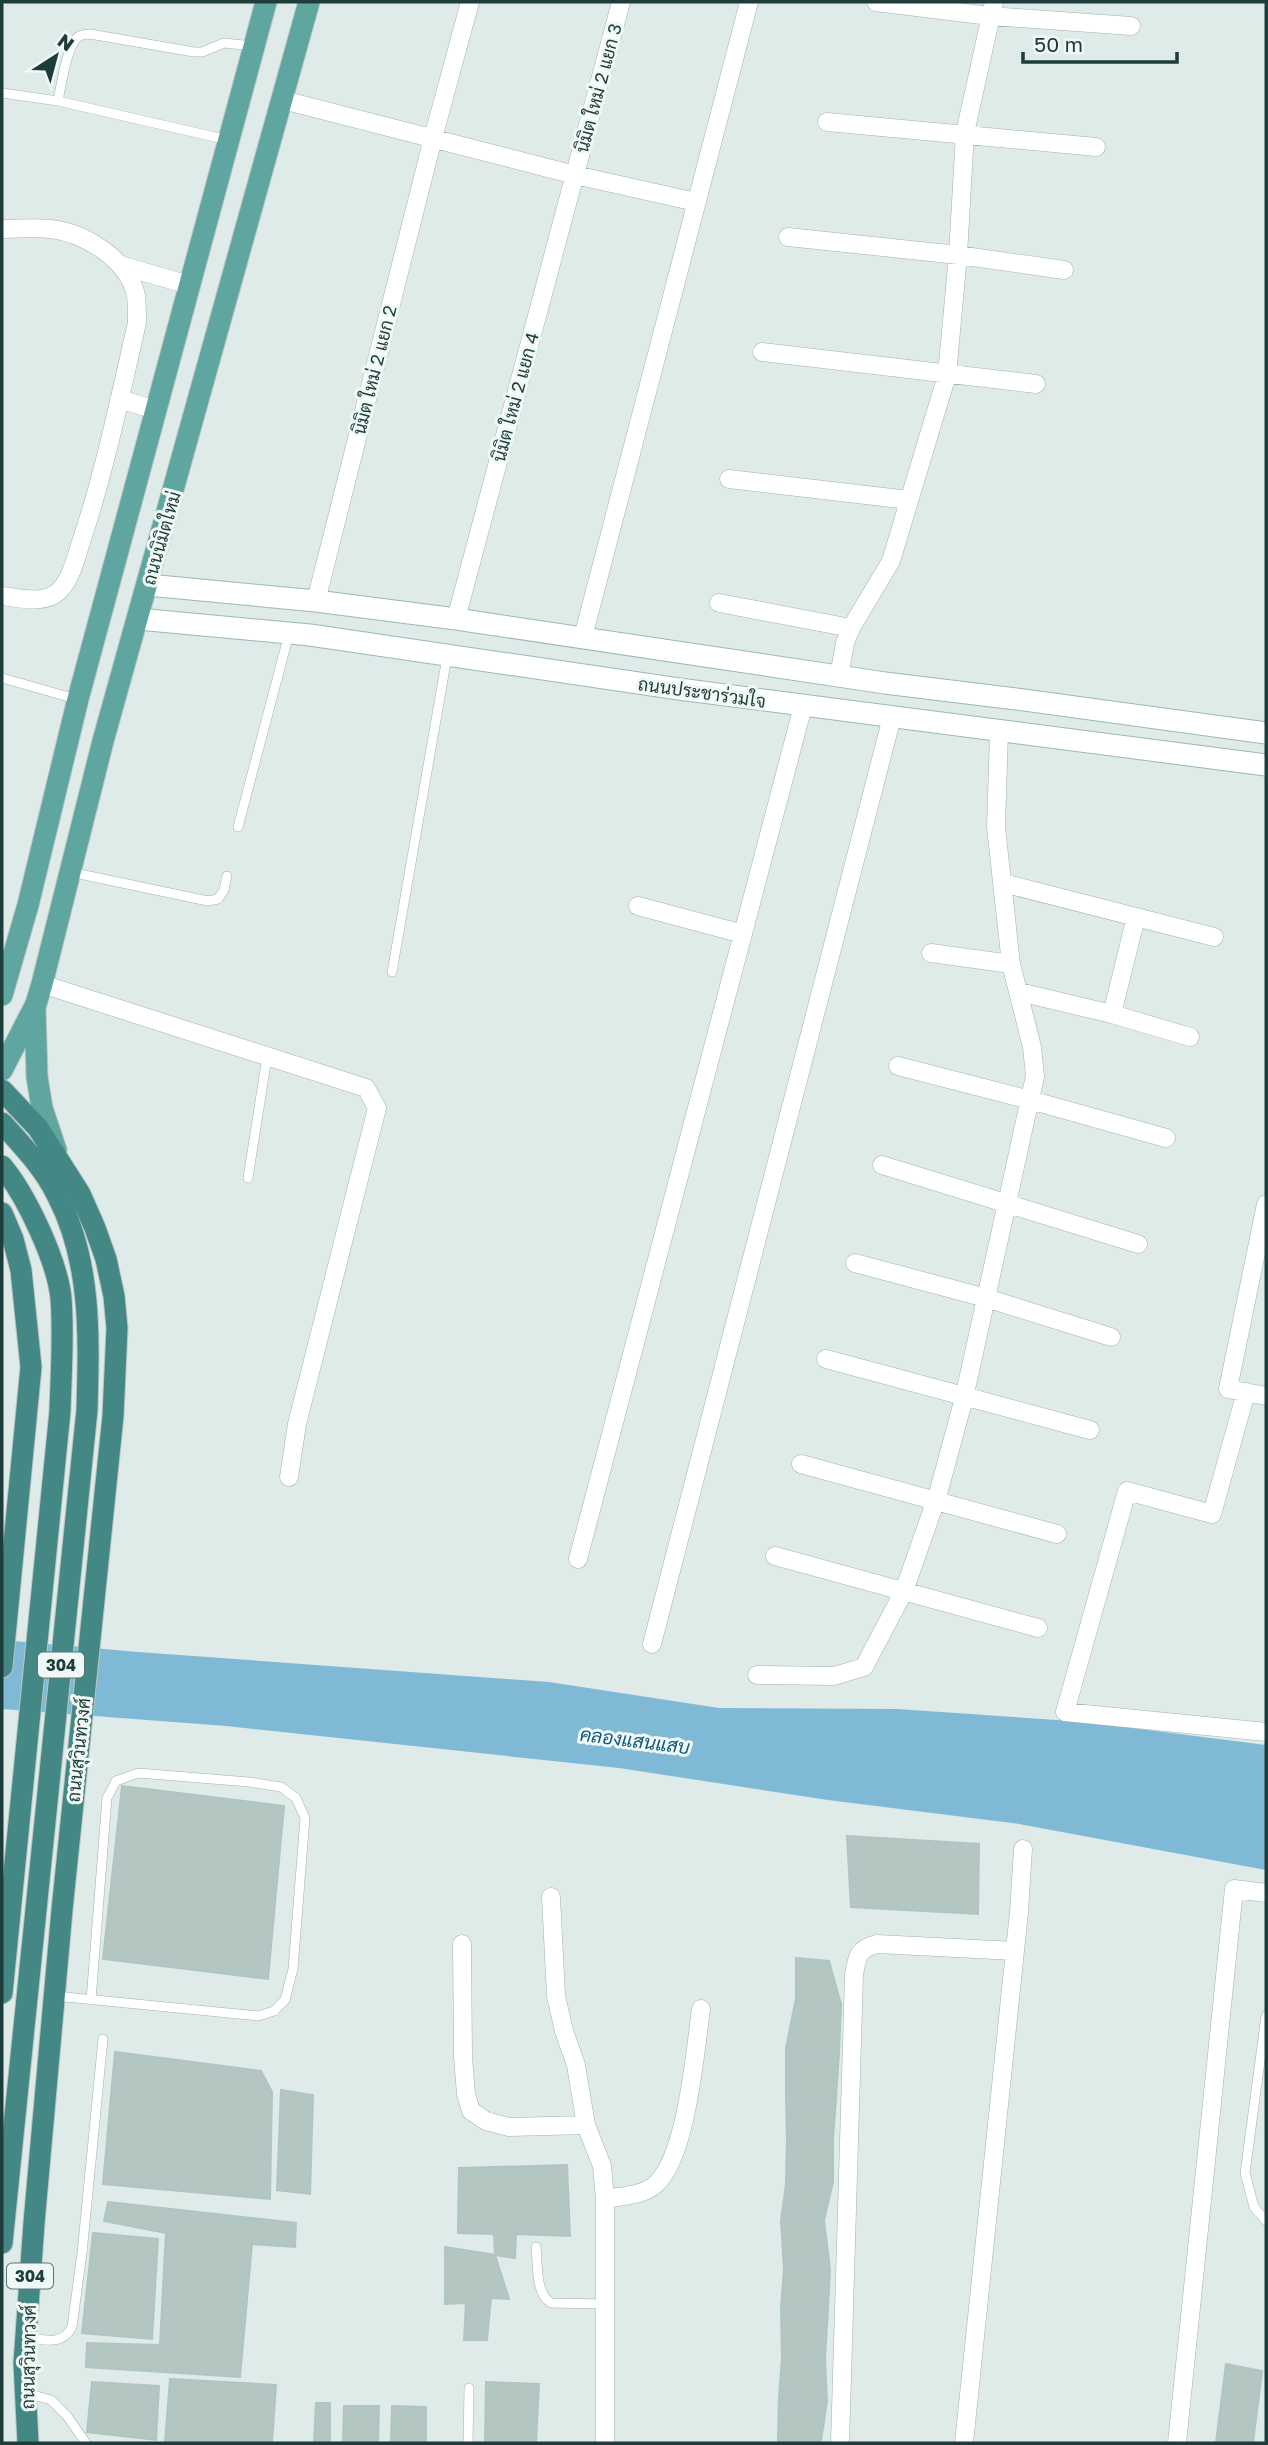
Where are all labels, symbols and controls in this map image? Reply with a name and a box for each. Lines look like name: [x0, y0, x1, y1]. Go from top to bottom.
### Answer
north arrow: [21, 21, 91, 91]
street label: นิมิต ใหม่ 2 แยก 3: [569, 21, 626, 155]
scale bar: [1023, 21, 1177, 65]
text: N: [54, 28, 79, 55]
text: 50 m: [1034, 31, 1083, 57]
street label: นิมิต ใหม่ 2 แยก 2: [346, 303, 401, 437]
street label: นิมิต ใหม่ 2 แยก 4: [486, 330, 543, 464]
street label: ถนนนิมิตใหม่: [136, 488, 185, 587]
street label: ถนนประชาร่วมใจ: [637, 671, 768, 712]
road number: 304: [38, 1652, 84, 1678]
street label: ถนนสุวินทวงศ์: [61, 1697, 96, 1803]
water label: คลองแสนแสบ: [579, 1722, 691, 1758]
road number: 304: [7, 2264, 53, 2288]
street label: ถนนสุวินทวงศ์: [15, 2305, 42, 2410]

